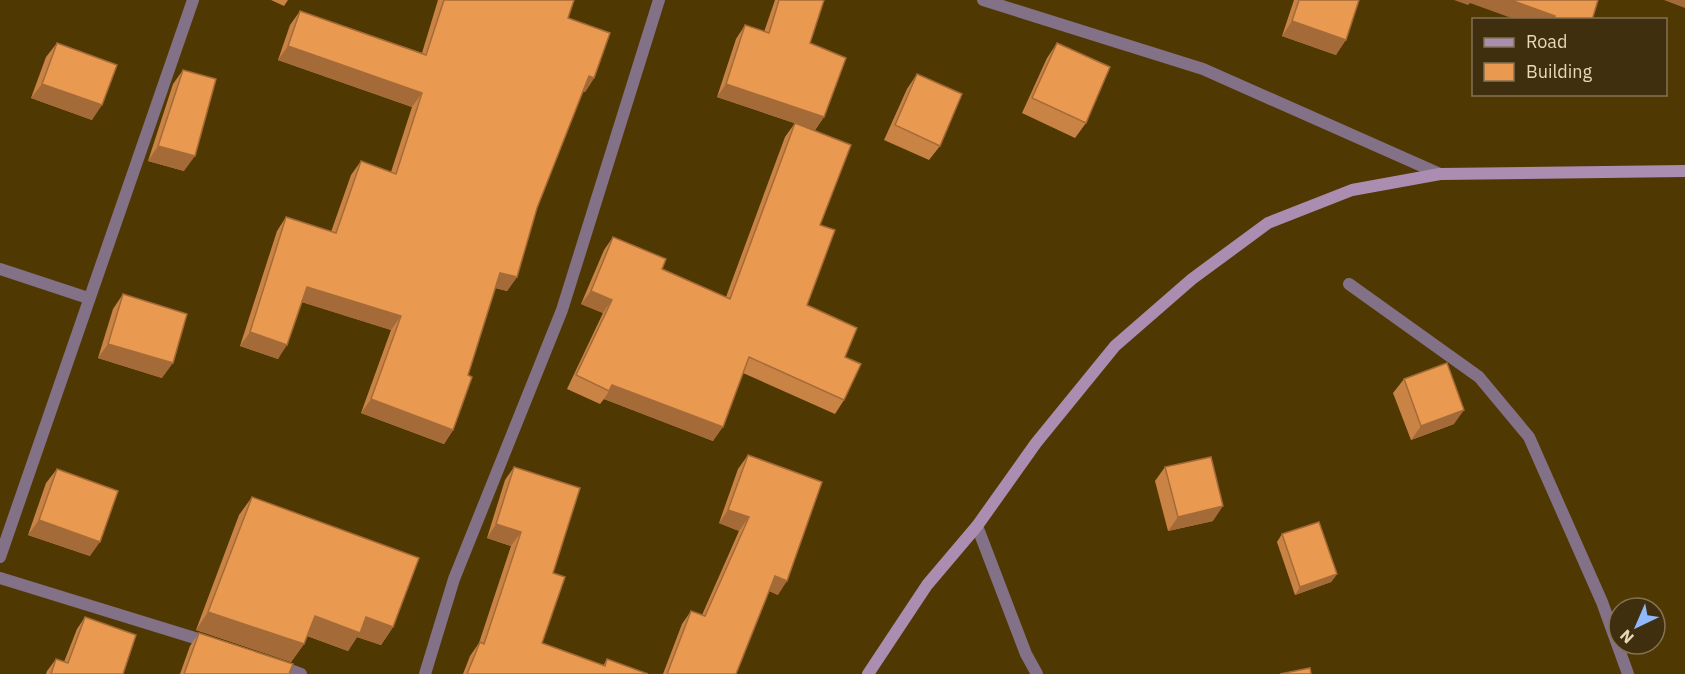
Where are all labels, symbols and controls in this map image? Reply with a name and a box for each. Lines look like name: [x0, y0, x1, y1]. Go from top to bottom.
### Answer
legend: [1472, 18, 1667, 96]
text: Road: [1526, 30, 1567, 53]
text: Building: [1526, 60, 1593, 83]
north arrow: [1607, 596, 1667, 656]
text: N: [1615, 626, 1638, 648]

